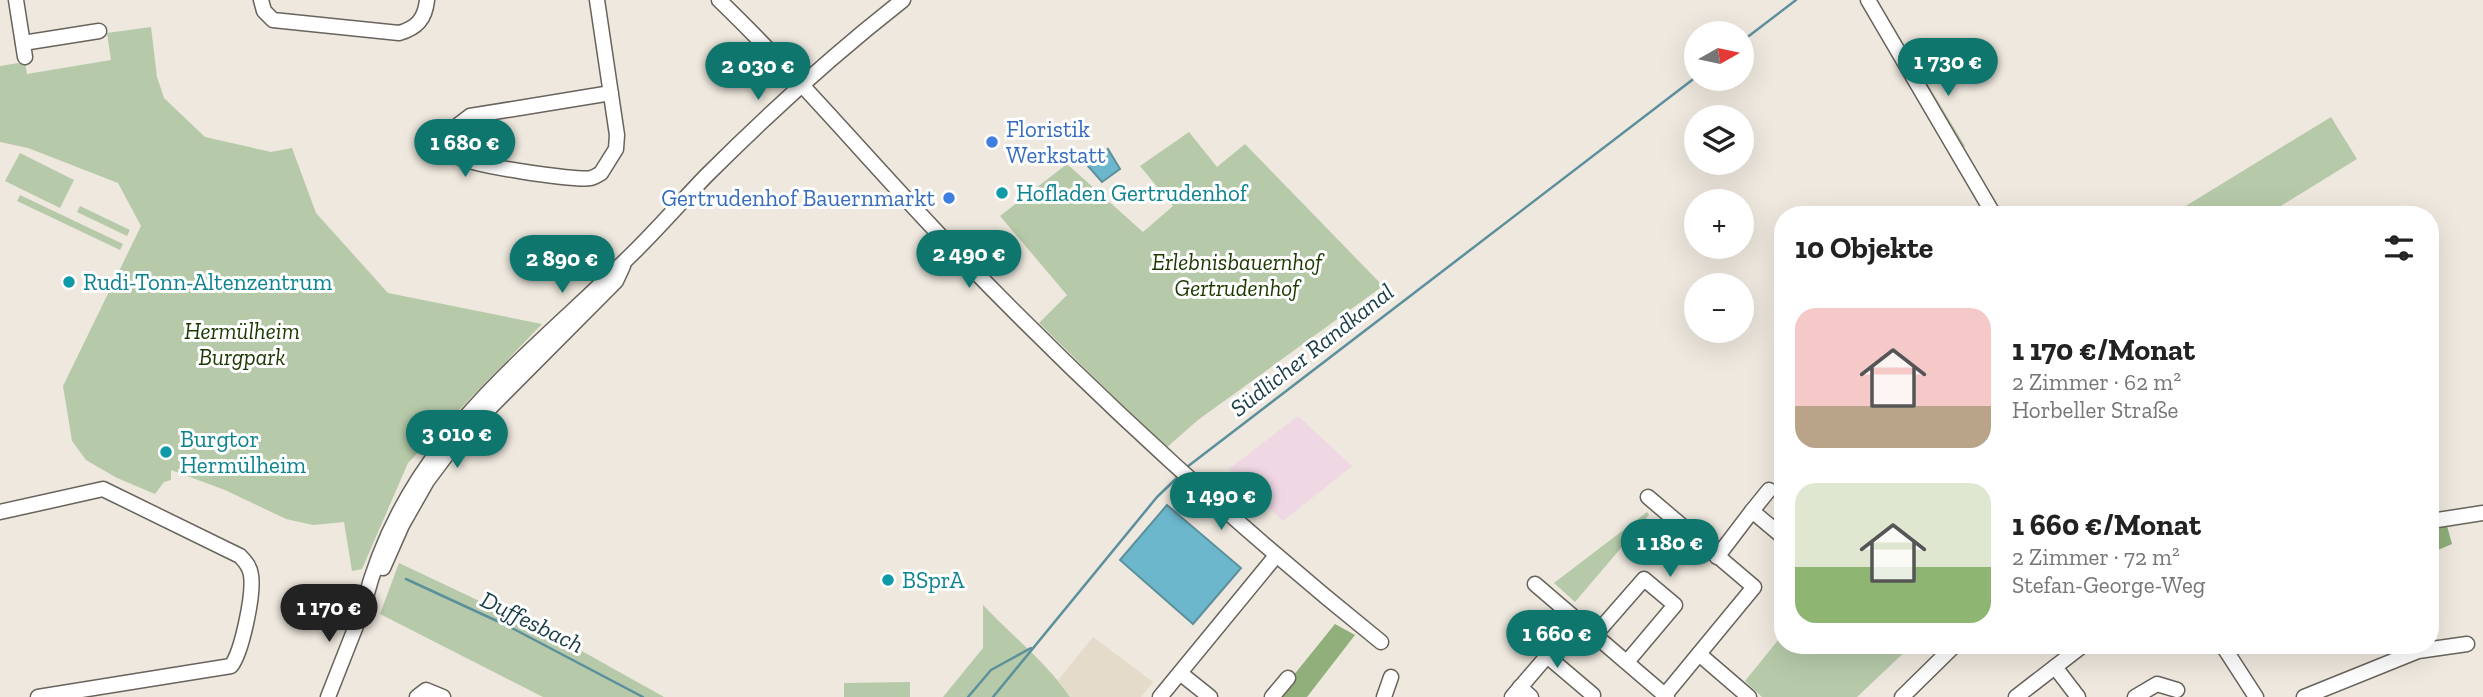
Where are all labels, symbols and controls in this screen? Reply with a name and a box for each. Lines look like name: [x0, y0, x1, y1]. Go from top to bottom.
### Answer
north arrow: [1684, 21, 1754, 91]
map controls: [1684, 21, 1754, 343]
pin: 1 730 €: [1883, 38, 2013, 98]
pin: 2 030 €: [693, 42, 823, 102]
text: 1 730 €: [1914, 47, 1982, 75]
text: 2 030 €: [721, 51, 795, 79]
button: layers: [1684, 105, 1754, 175]
place label: Floristik Werkstatt: [1006, 115, 1106, 169]
pin: 1 680 €: [400, 120, 530, 179]
text: 1 680 €: [430, 128, 500, 156]
marker: Floristik Werkstatt: [984, 134, 1000, 150]
place label: Hofladen Gertrudenhof: [1016, 179, 1249, 207]
place label: Gertrudenhof Bauernmarkt: [661, 184, 935, 212]
marker: Hofladen Gertrudenhof: [994, 185, 1010, 201]
button: +: [1684, 189, 1754, 259]
marker: Gertrudenhof Bauernmarkt: [941, 190, 957, 206]
icon: filters: [2380, 229, 2418, 267]
pin: 2 490 €: [904, 230, 1034, 290]
text: 10 Objekte: [1795, 230, 1933, 266]
pin: 2 890 €: [497, 236, 627, 295]
text: 2 490 €: [932, 239, 1006, 267]
text: 2 890 €: [526, 244, 598, 272]
park label: Erlebnisbauernhof Gertrudenhof: [1152, 248, 1325, 302]
place label: Rudi-Tonn-Altenzentrum: [83, 268, 332, 296]
button: −: [1684, 273, 1754, 343]
marker: Rudi-Tonn-Altenzentrum: [61, 274, 77, 290]
water label: Südlicher Randkanal: [1224, 277, 1399, 422]
park label: Hermülheim Burgpark: [184, 317, 300, 371]
text: 1 170 €/Monat: [2012, 332, 2195, 368]
icon: home: [1851, 336, 1935, 420]
text: 2 Zimmer · 62 m²: [2012, 368, 2181, 396]
text: Horbeller Straße: [2012, 396, 2178, 424]
pin: 3 010 €: [392, 410, 522, 470]
text: 3 010 €: [422, 419, 492, 447]
place label: Burgtor Hermülheim: [180, 425, 306, 479]
marker: Burgtor Hermülheim: [158, 444, 174, 460]
pin: 1 490 €: [1156, 472, 1286, 532]
text: 1 490 €: [1186, 481, 1256, 509]
text: 1 660 €/Monat: [2012, 507, 2201, 543]
icon: home: [1851, 511, 1935, 595]
pin: 1 180 €: [1605, 520, 1735, 579]
text: 1 180 €: [1637, 528, 1703, 556]
text: 2 Zimmer · 72 m²: [2012, 543, 2180, 571]
place label: BSprA: [902, 566, 966, 594]
text: Stefan-George-Weg: [2012, 571, 2205, 599]
marker: BSprA: [880, 572, 896, 588]
pin: 1 170 €: [264, 584, 394, 644]
water label: Duffesbach: [476, 584, 588, 659]
text: 1 170 €: [297, 593, 361, 621]
pin: 1 660 €: [1492, 610, 1622, 670]
text: 1 660 €: [1522, 619, 1592, 647]

